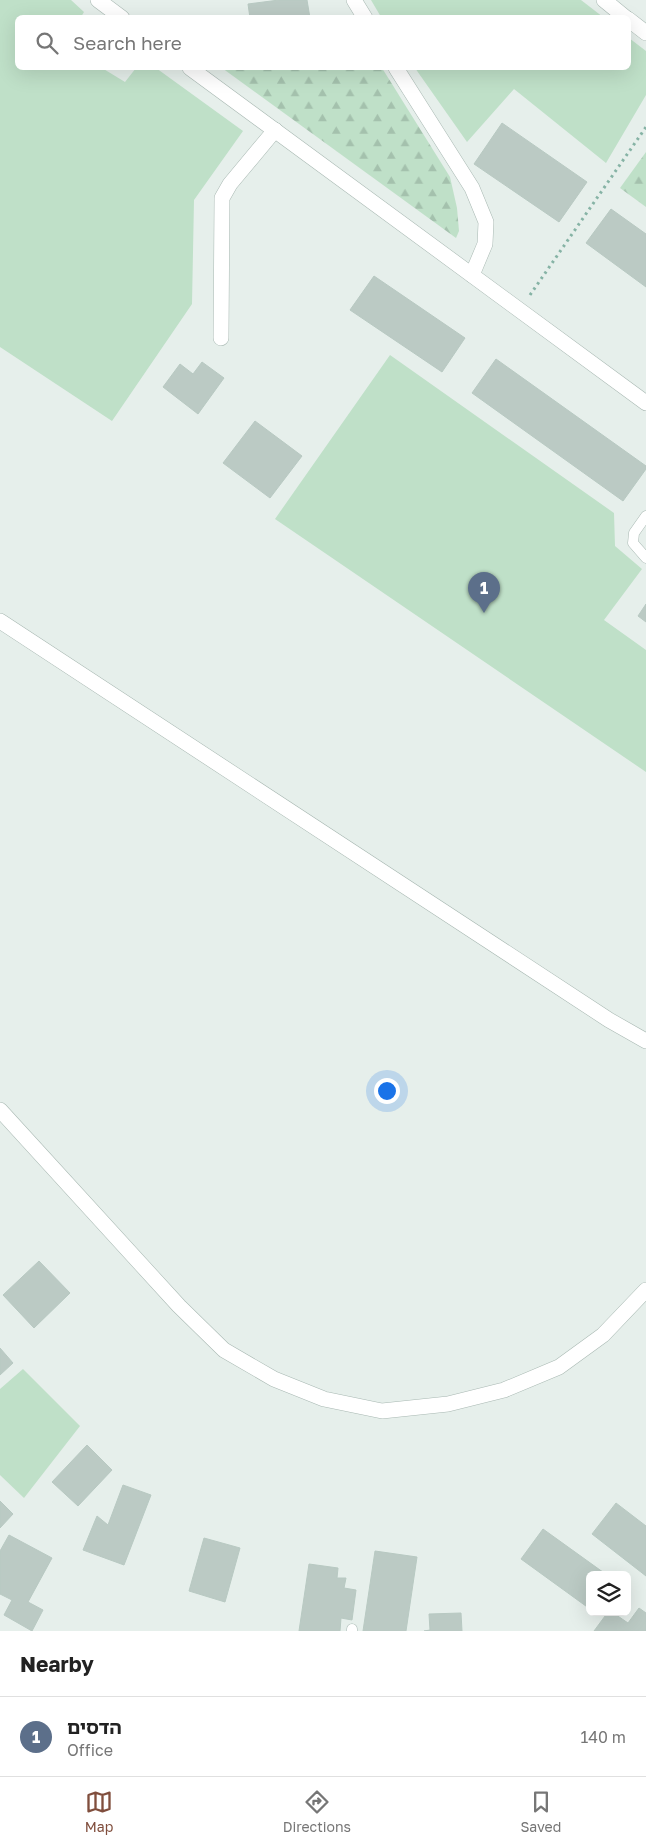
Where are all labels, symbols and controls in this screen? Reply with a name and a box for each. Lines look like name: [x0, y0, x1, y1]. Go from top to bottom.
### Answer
search box: [15, 15, 631, 70]
icon: search: [33, 29, 61, 57]
text: Search here: [73, 31, 182, 54]
pin: 1: [468, 572, 500, 613]
your location: [374, 1078, 400, 1104]
map controls: [586, 1571, 631, 1616]
button: layers: [586, 1571, 631, 1616]
text: Nearby: [20, 1651, 94, 1677]
text: הדסים: [67, 1715, 122, 1738]
text: 1: [32, 1727, 40, 1747]
text: 140 m: [580, 1727, 626, 1747]
text: Office: [67, 1740, 113, 1760]
tab: Map: [85, 1788, 113, 1835]
tab: Directions: [283, 1788, 351, 1835]
tab: Saved: [520, 1788, 561, 1835]

